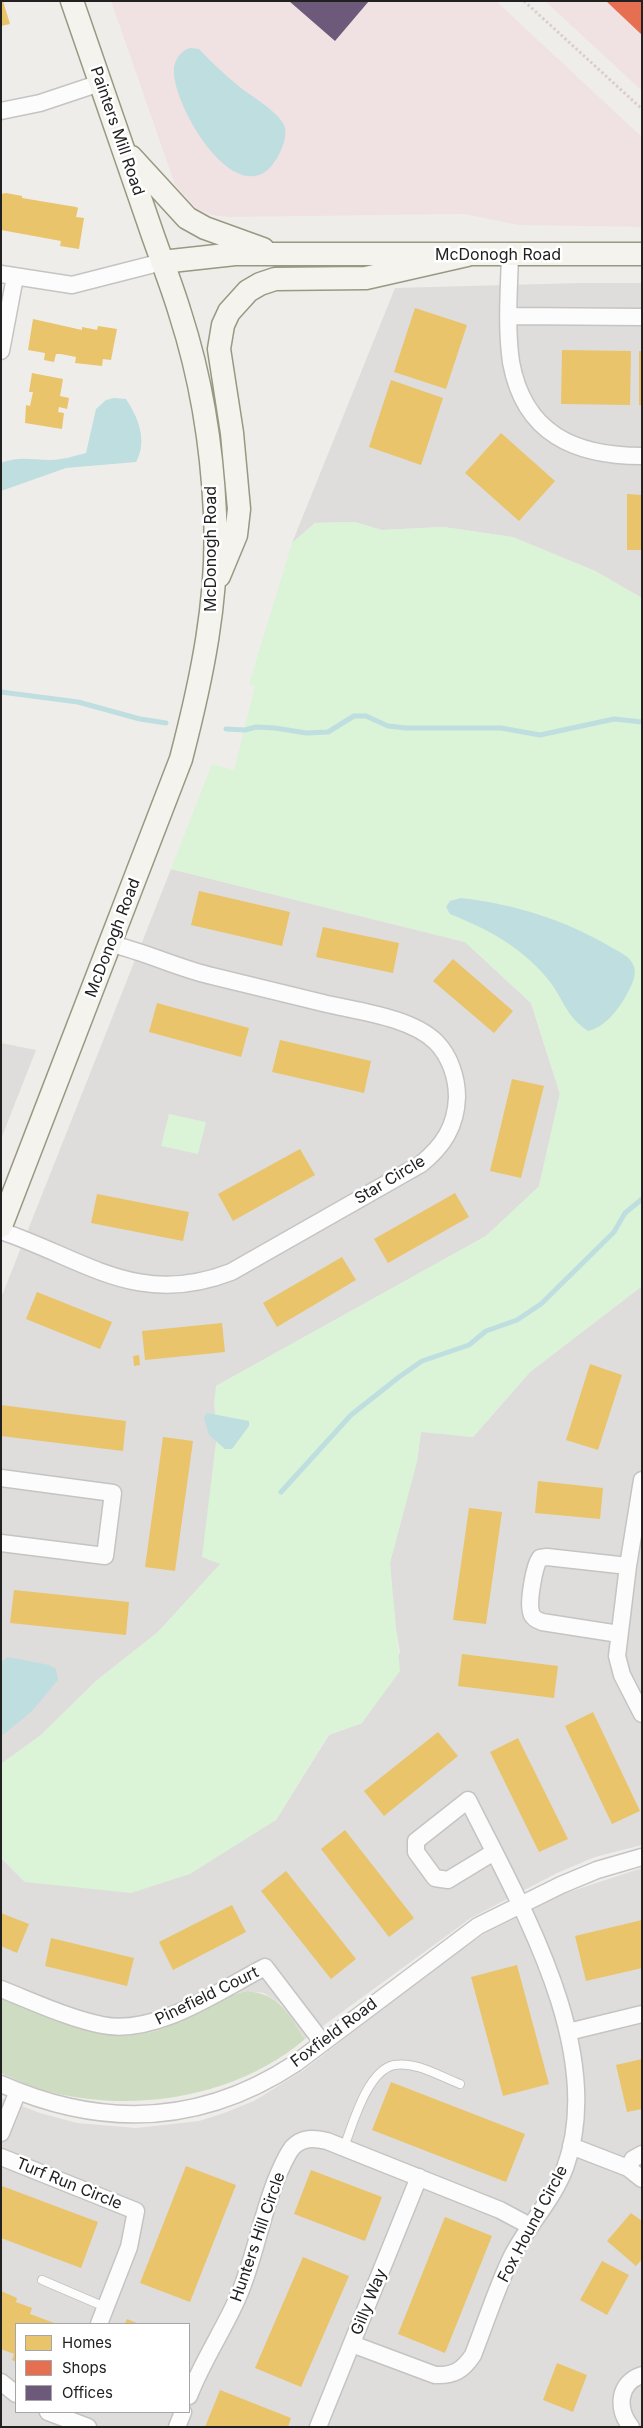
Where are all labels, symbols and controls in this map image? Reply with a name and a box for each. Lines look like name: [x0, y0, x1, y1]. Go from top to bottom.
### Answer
street label: Painters Mill Road: [86, 64, 148, 198]
street label: McDonogh Road: [435, 245, 561, 265]
street label: McDonogh Road: [201, 486, 221, 612]
street label: McDonogh Road: [81, 876, 145, 1000]
street label: Star Circle: [351, 1151, 429, 1209]
street label: Pinefield Court: [152, 1963, 262, 2029]
street label: Foxfield Road: [287, 1994, 381, 2072]
street label: Turf Run Circle: [13, 2154, 125, 2214]
street label: Fox Hound Circle: [494, 2162, 572, 2286]
street label: Hunters Hill Circle: [227, 2170, 289, 2304]
street label: Gilly Way: [347, 2266, 391, 2338]
legend: [15, 2323, 190, 2413]
text: Homes: [62, 2333, 112, 2352]
text: Shops: [62, 2358, 107, 2377]
text: Offices: [62, 2383, 113, 2402]

